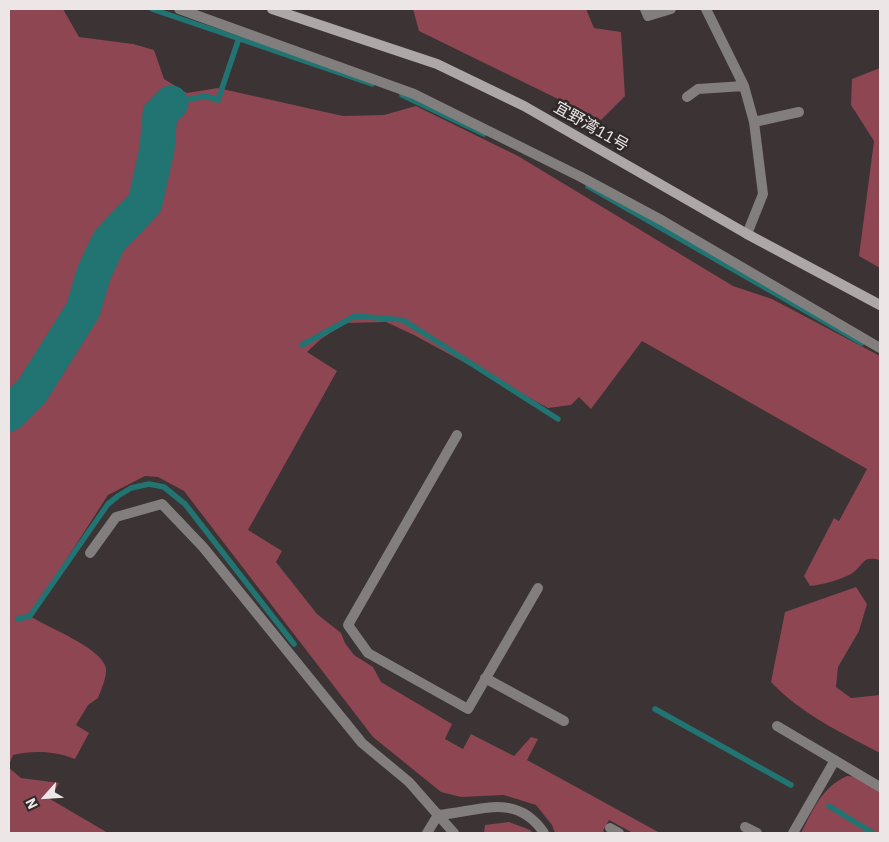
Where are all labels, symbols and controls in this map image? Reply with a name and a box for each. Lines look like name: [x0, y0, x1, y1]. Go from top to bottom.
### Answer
street label: 宜野湾11号: [550, 98, 632, 156]
north arrow: [20, 772, 70, 822]
text: N: [21, 795, 42, 812]

